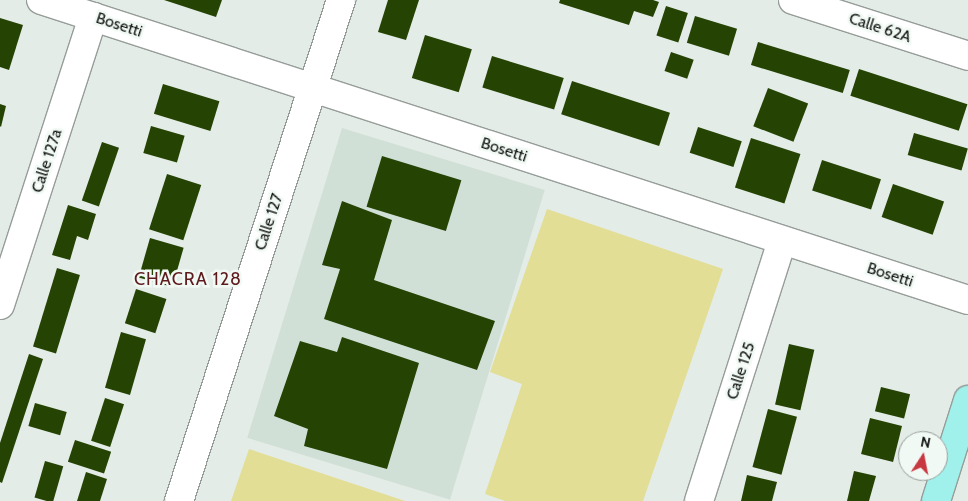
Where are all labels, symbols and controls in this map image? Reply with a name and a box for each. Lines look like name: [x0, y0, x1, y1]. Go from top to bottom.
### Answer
street label: Bosetti: [94, 9, 144, 41]
street label: Calle 62A: [847, 9, 913, 47]
street label: Calle 127a: [28, 127, 66, 195]
street label: Bosetti: [479, 134, 529, 166]
street label: Calle 127: [251, 191, 287, 253]
street label: Bosetti: [865, 259, 915, 291]
district label: CHACRA 128: [133, 268, 243, 290]
street label: Calle 125: [723, 340, 759, 402]
north arrow: [898, 431, 948, 481]
text: N: [919, 432, 932, 452]

